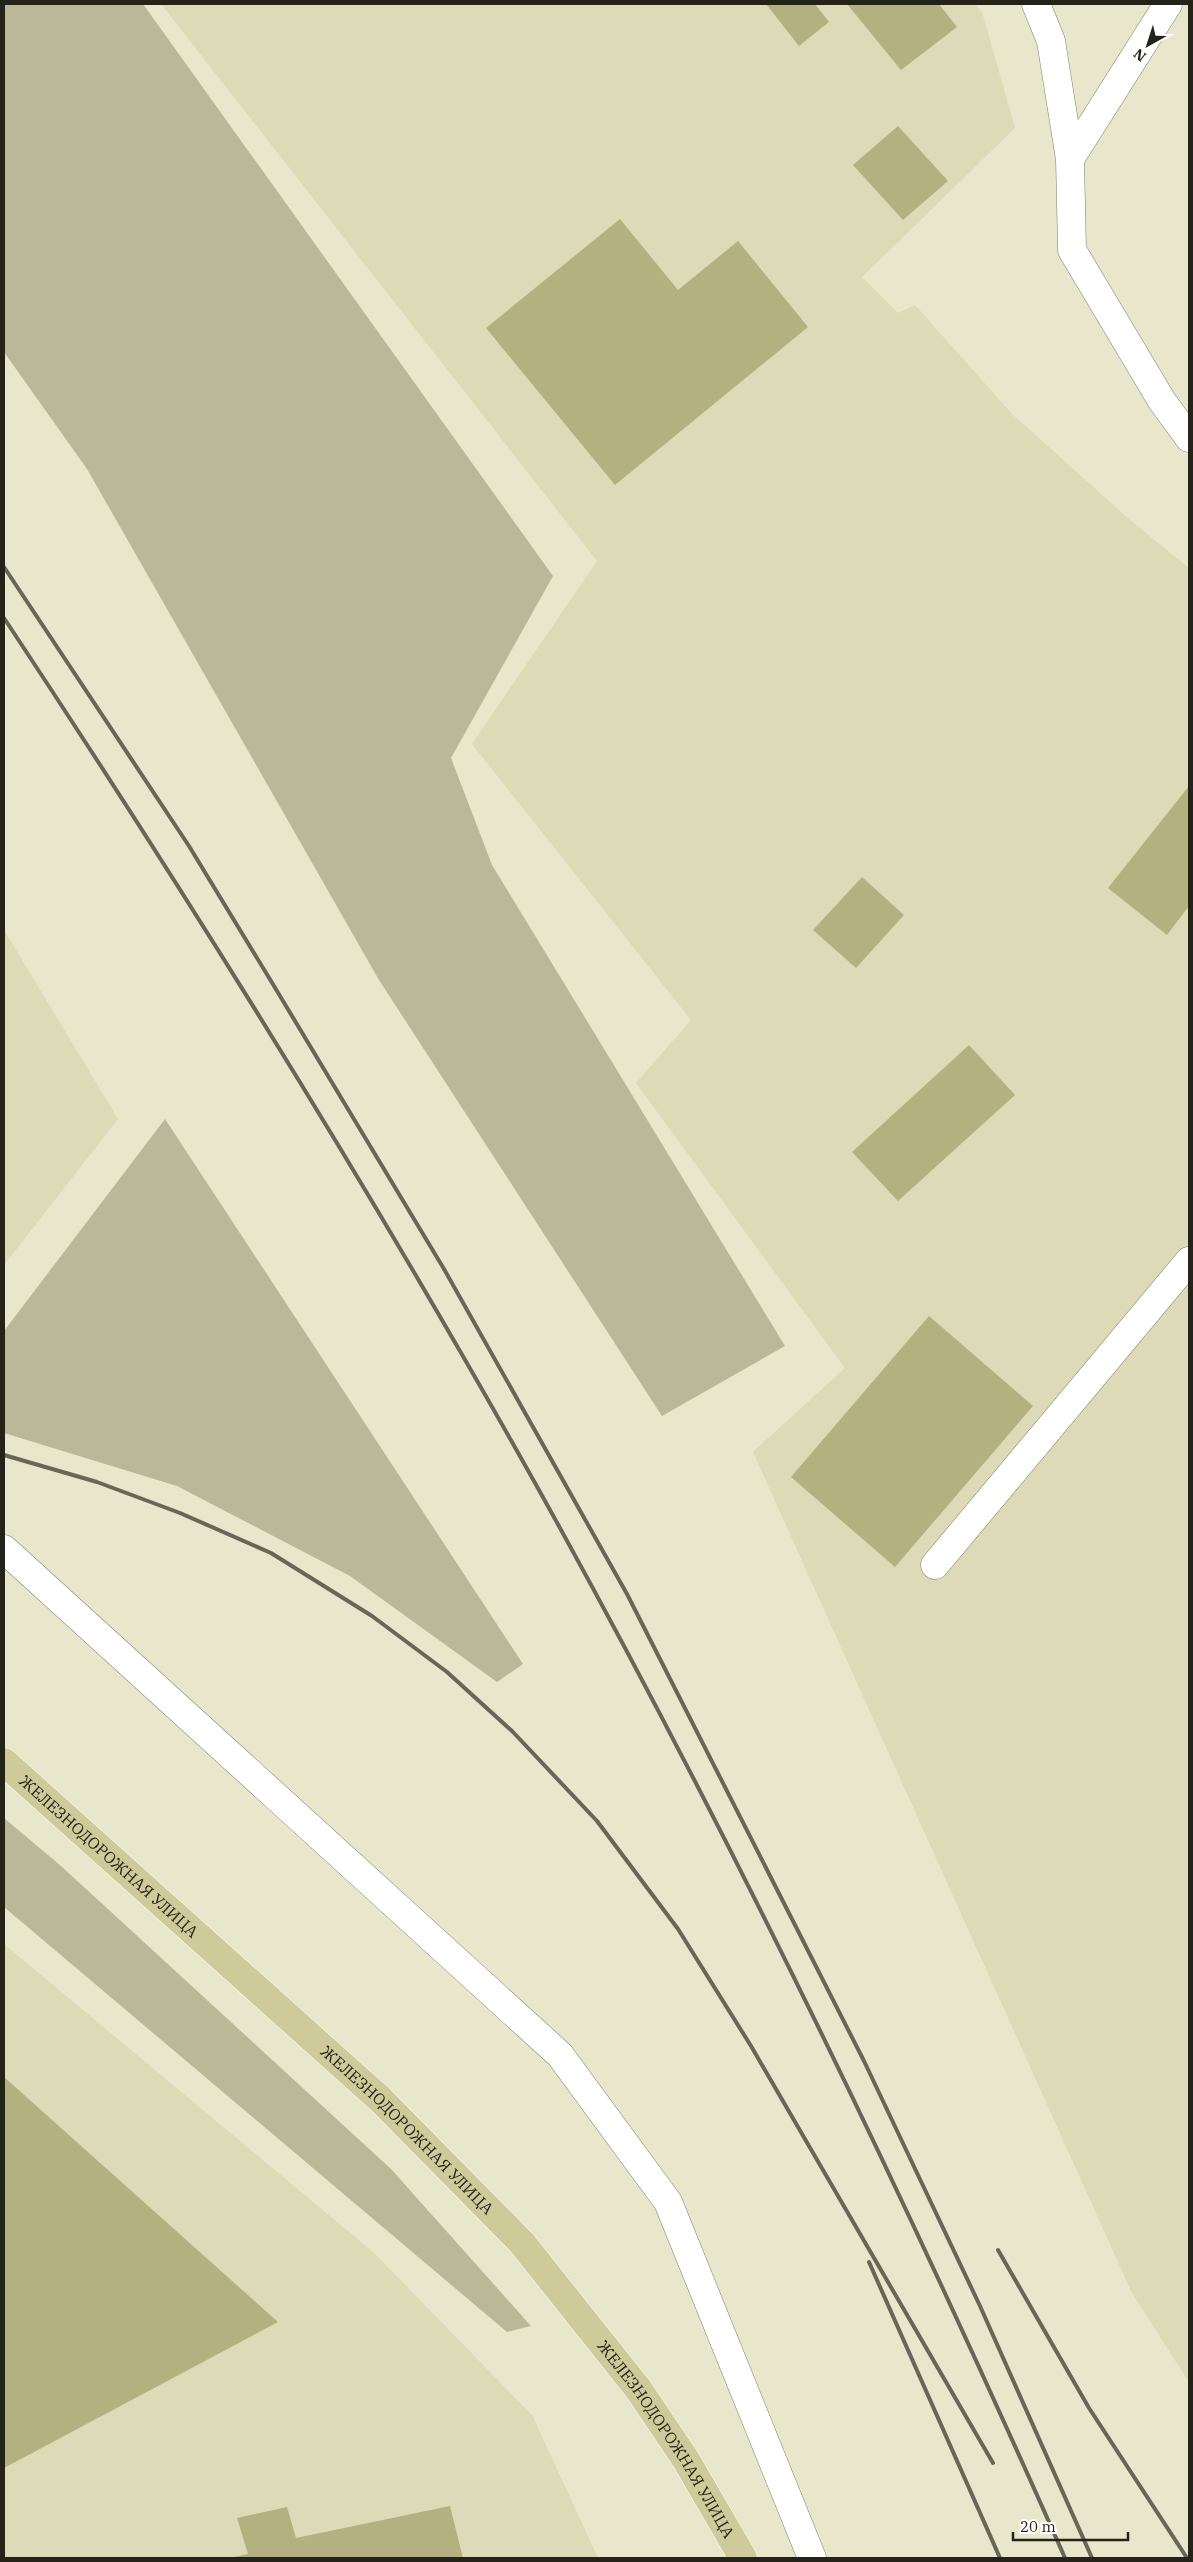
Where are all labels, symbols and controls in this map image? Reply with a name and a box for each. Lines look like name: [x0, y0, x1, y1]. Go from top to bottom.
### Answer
north arrow: [1123, 20, 1173, 70]
text: N: [1130, 45, 1150, 66]
street label: ЖЕЛЕЗНОДОРОЖНАЯ УЛИЦА: [15, 1771, 203, 1942]
street label: ЖЕЛЕЗНОДОРОЖНАЯ УЛИЦА: [317, 2041, 498, 2218]
street label: ЖЕЛЕЗНОДОРОЖНАЯ УЛИЦА: [593, 2336, 739, 2542]
scale bar: [1013, 2510, 1128, 2542]
text: 20 m: [1020, 2517, 1056, 2536]

